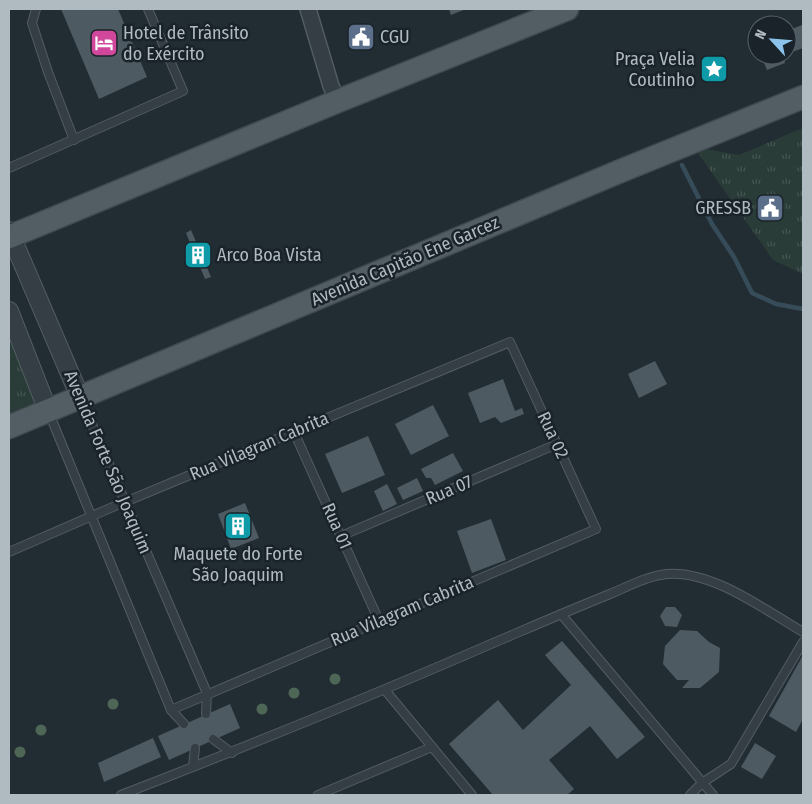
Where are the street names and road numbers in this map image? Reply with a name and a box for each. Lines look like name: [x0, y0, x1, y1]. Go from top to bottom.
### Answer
street label: Avenida Capitão Ene Garcez: [308, 211, 502, 311]
street label: Avenida Forte São Joaquim: [59, 367, 157, 557]
street label: Rua Vilagran Cabrita: [186, 407, 332, 485]
street label: Rua 02: [533, 408, 573, 462]
street label: Rua 07: [422, 470, 476, 510]
street label: Rua 01: [317, 499, 357, 553]
street label: Rua Vilagram Cabrita: [327, 571, 477, 651]

